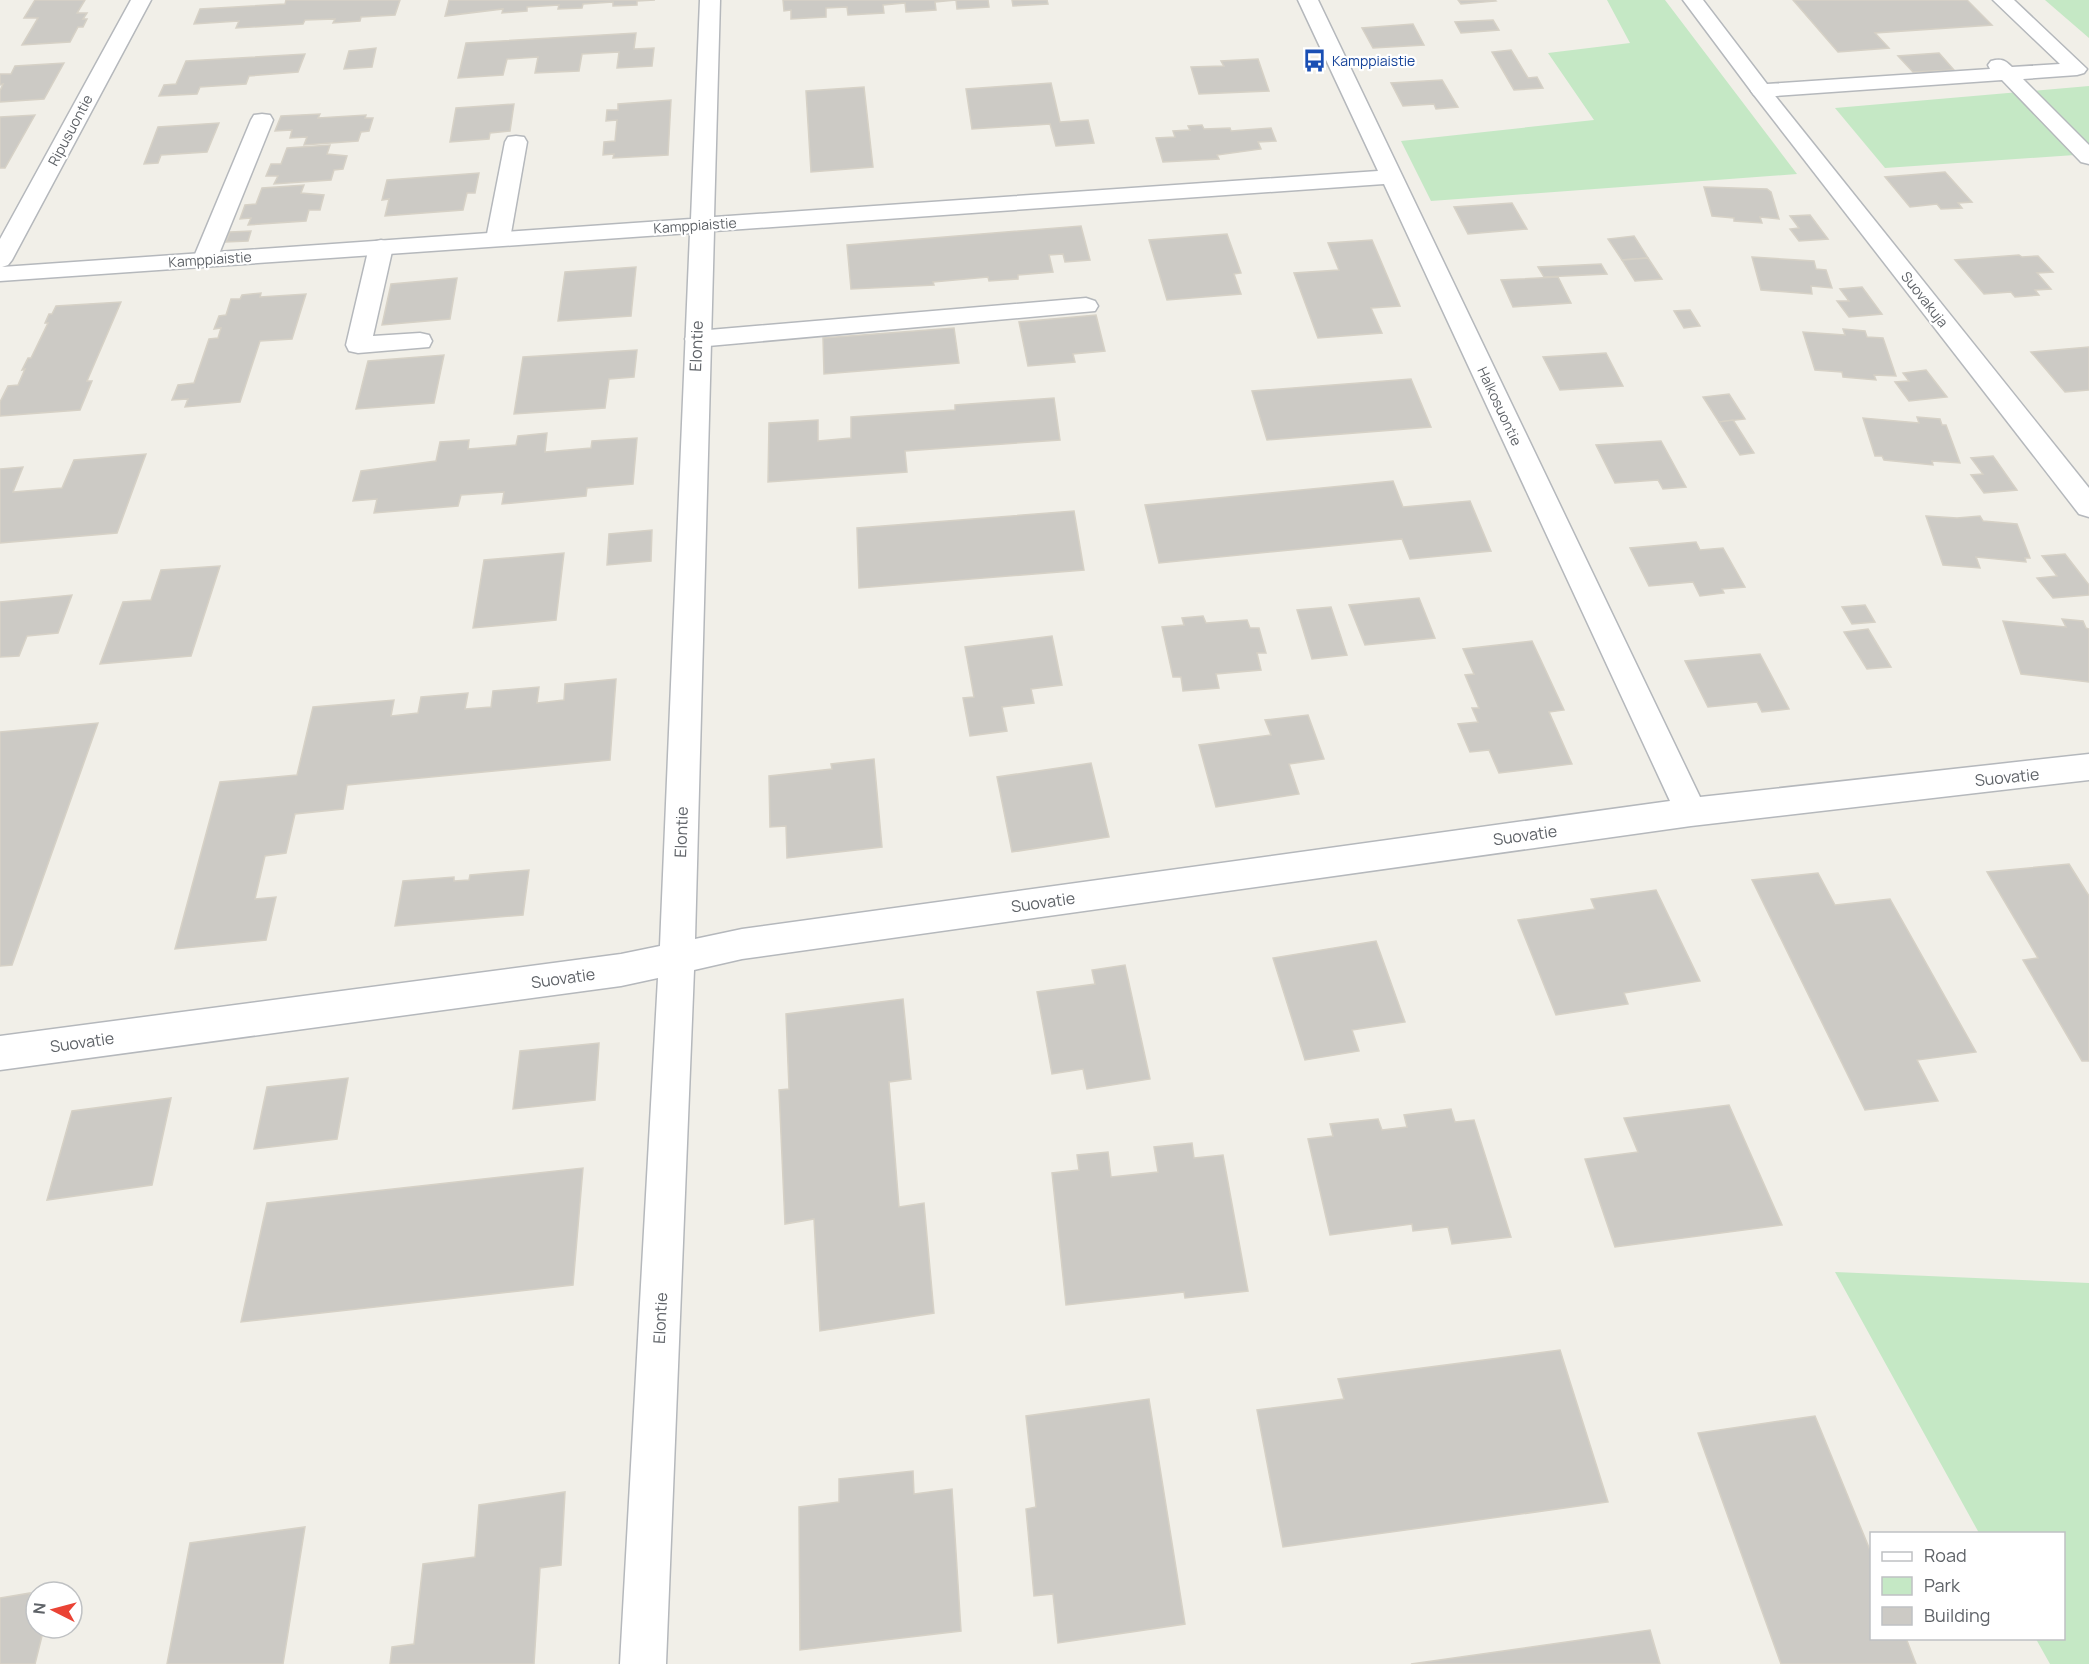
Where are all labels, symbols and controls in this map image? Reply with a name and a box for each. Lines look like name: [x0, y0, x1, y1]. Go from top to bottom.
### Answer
bus stop icon: Kamppiaistie: [1301, 47, 1327, 73]
place label: Kamppiaistie: [1332, 51, 1415, 70]
street label: Ripusuontie: [43, 91, 97, 169]
street label: Kamppiaistie: [653, 213, 737, 237]
street label: Kamppiaistie: [168, 247, 252, 271]
street label: Suovakuja: [1897, 267, 1953, 331]
street label: Elontie: [684, 320, 708, 372]
street label: Halkosuontie: [1473, 363, 1527, 449]
street label: Suovatie: [1974, 763, 2040, 791]
street label: Elontie: [669, 806, 693, 858]
street label: Suovatie: [1492, 820, 1558, 850]
street label: Suovatie: [1010, 887, 1076, 917]
street label: Suovatie: [530, 963, 596, 993]
street label: Suovatie: [49, 1027, 115, 1057]
street label: Elontie: [648, 1292, 672, 1344]
legend: [1870, 1532, 2065, 1640]
text: Road: [1924, 1543, 1967, 1567]
text: Park: [1924, 1573, 1961, 1597]
north arrow: [24, 1580, 84, 1640]
text: N: [28, 1602, 51, 1615]
text: Building: [1924, 1603, 1990, 1627]

